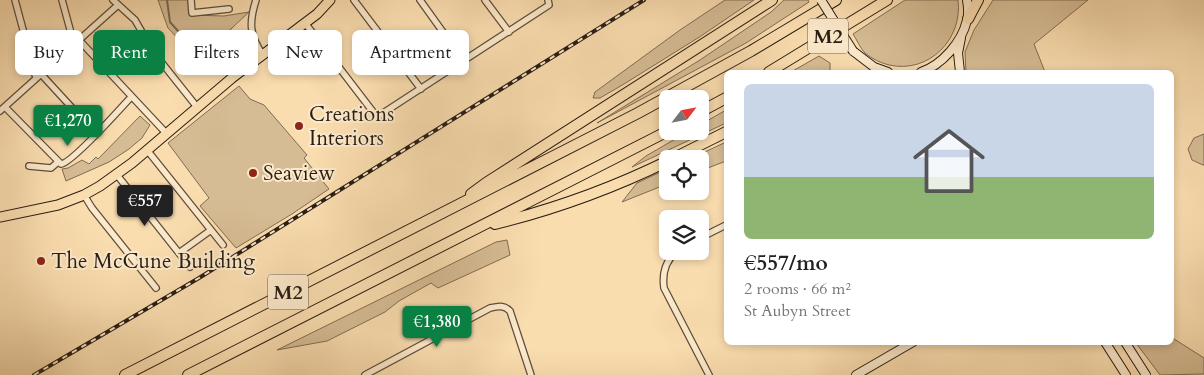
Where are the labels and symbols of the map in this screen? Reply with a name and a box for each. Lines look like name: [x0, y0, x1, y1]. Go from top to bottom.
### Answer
road number: M2: [808, 18, 848, 54]
north arrow: [659, 90, 709, 140]
place label: Creations Interiors: [309, 100, 394, 153]
pin: €1,270: [27, 104, 109, 147]
marker: Creations Interiors: [293, 120, 305, 132]
place label: Seaview: [263, 159, 335, 188]
marker: Seaview: [247, 167, 259, 179]
pin: €557: [115, 184, 175, 227]
place label: The McCune Building: [51, 247, 255, 276]
marker: The McCune Building: [35, 255, 47, 267]
road number: M2: [268, 274, 308, 310]
pin: €1,380: [396, 306, 478, 348]

